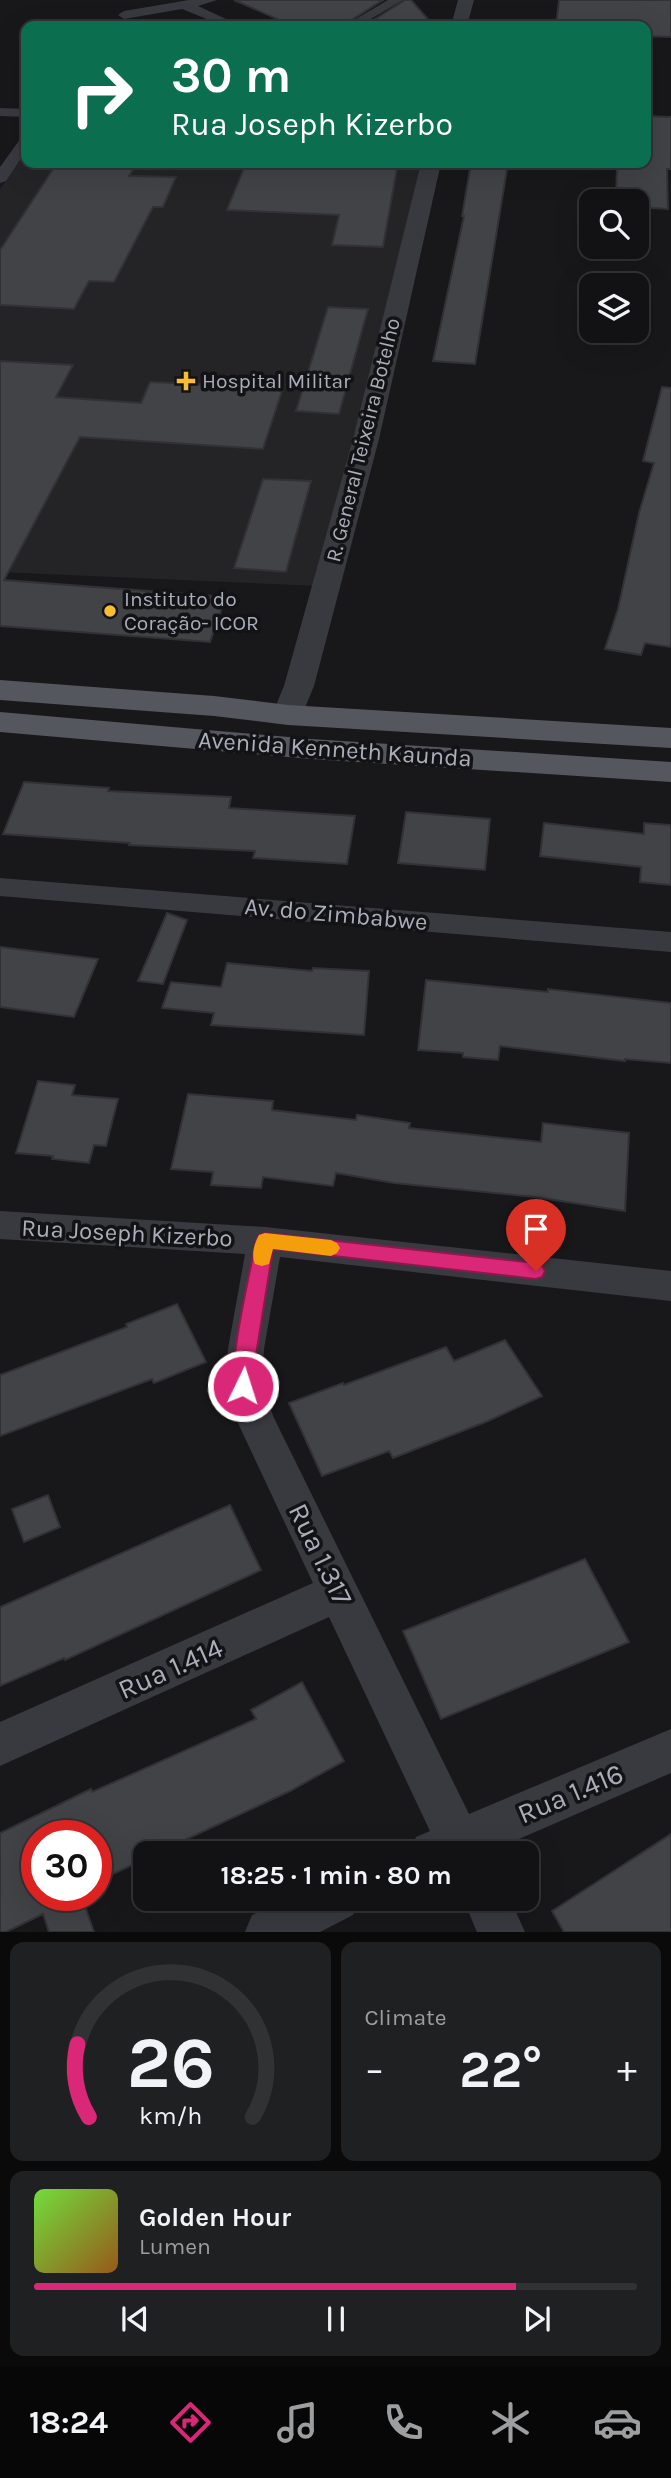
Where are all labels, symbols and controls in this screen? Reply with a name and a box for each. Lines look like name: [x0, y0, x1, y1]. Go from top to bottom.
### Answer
text: 30 m: [171, 47, 291, 104]
icon: right: [56, 49, 147, 140]
text: Rua Joseph Kizerbo: [171, 106, 453, 143]
map controls: [579, 189, 649, 343]
button: search: [579, 189, 649, 259]
button: layers: [579, 273, 649, 343]
street label: R. General Teixeira Botelho: [321, 316, 405, 564]
place label: Hospital Militar: [202, 369, 351, 393]
marker: Hospital Militar: [176, 371, 196, 391]
place label: Instituto do Coração- ICOR: [124, 587, 259, 635]
marker: Instituto do Coração- ICOR: [102, 603, 118, 619]
street label: Avenida Kenneth Kaunda: [197, 725, 473, 773]
street label: Av. do Zimbabwe: [243, 892, 429, 936]
pin: [506, 1199, 566, 1271]
icon: arrive: [517, 1210, 555, 1248]
street label: Rua Joseph Kizerbo: [21, 1213, 233, 1253]
position arrow: [206, 1349, 280, 1423]
street label: Rua 1.317: [282, 1498, 359, 1611]
street label: Rua 1.414: [113, 1631, 228, 1706]
street label: Rua 1.416: [513, 1757, 628, 1830]
speed limit sign: 30: [21, 1820, 112, 1911]
text: 18:25 · 1 min · 80 m: [220, 1860, 452, 1891]
text: Climate: [365, 2004, 447, 2031]
text: 26: [126, 2021, 214, 2106]
text: 22°: [459, 2039, 542, 2100]
text: −: [365, 2047, 384, 2092]
text: +: [617, 2047, 637, 2092]
text: km/h: [139, 2101, 202, 2130]
text: Golden Hour: [139, 2202, 291, 2233]
text: Lumen: [139, 2233, 211, 2260]
icon: previous: [116, 2300, 154, 2338]
icon: pause: [317, 2300, 355, 2338]
icon: next: [518, 2300, 556, 2338]
icon: directions: [166, 2398, 215, 2447]
icon: music: [273, 2398, 322, 2447]
icon: phone: [379, 2398, 428, 2447]
icon: climate: [486, 2398, 535, 2447]
icon: car: [593, 2398, 642, 2447]
text: 18:24: [29, 2404, 108, 2441]

